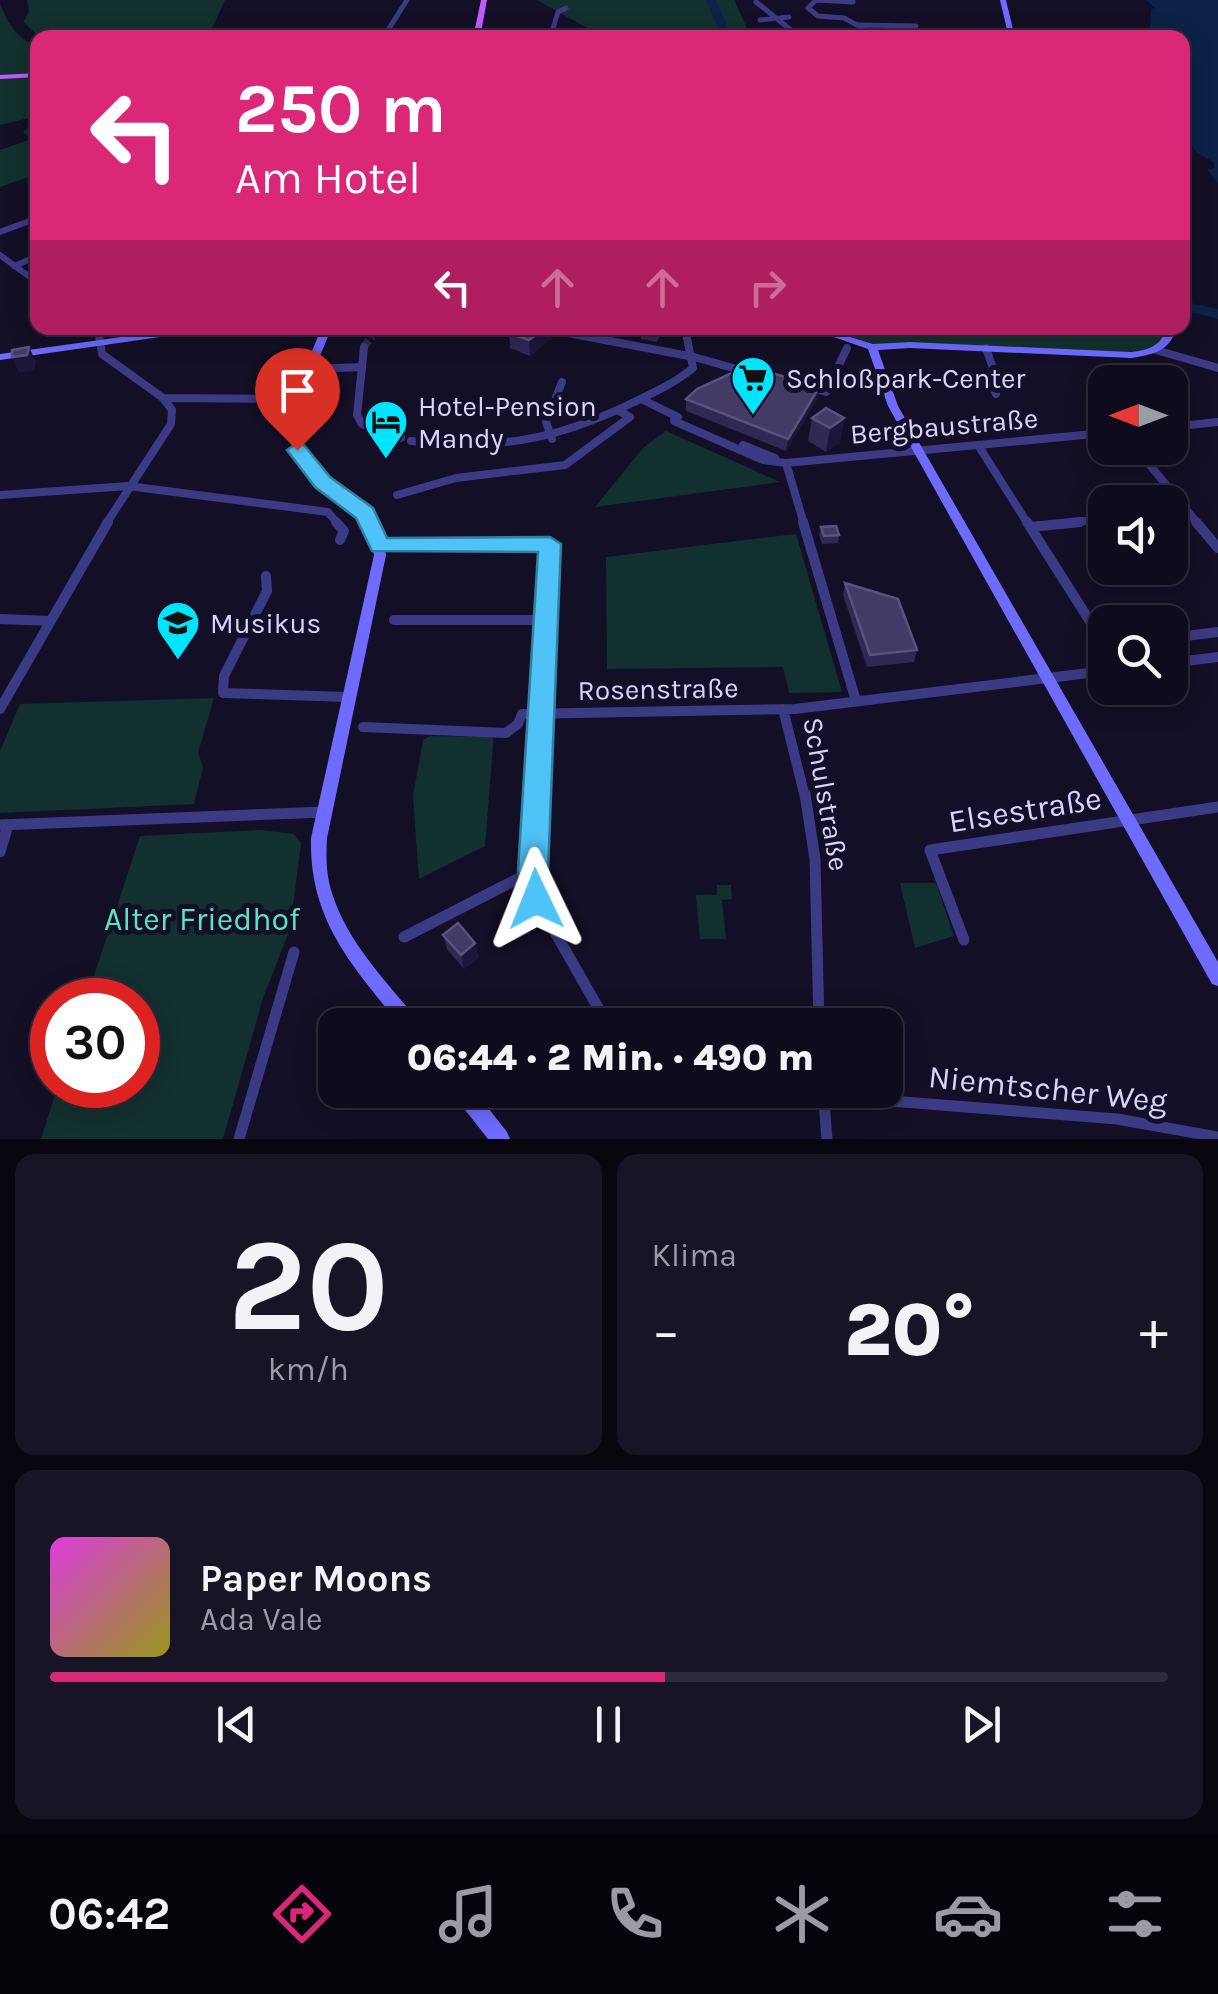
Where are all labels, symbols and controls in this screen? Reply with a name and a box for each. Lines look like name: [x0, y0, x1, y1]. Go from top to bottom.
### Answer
text: 250 m: [235, 68, 447, 150]
icon: left: [70, 70, 200, 200]
text: Am Hotel: [235, 152, 421, 204]
icon: left: [425, 260, 480, 315]
icon: ahead: [530, 260, 585, 315]
icon: ahead: [635, 260, 690, 315]
icon: right: [740, 260, 795, 315]
pin: [255, 348, 340, 451]
supermarket icon: Schloßpark-Center: [730, 355, 776, 416]
place label: Schloßpark-Center: [786, 362, 1026, 395]
icon: arrive: [270, 363, 325, 418]
north arrow: [1088, 365, 1188, 465]
map controls: [1088, 365, 1188, 705]
place label: Hotel-Pension Mandy: [418, 390, 597, 455]
hotel icon: Hotel-Pension Mandy: [363, 399, 409, 460]
street label: Bergbaustraße: [849, 401, 1039, 451]
button: sound: [1088, 485, 1188, 585]
school or university icon: Musikus: [155, 600, 201, 661]
button: search: [1088, 605, 1188, 705]
place label: Musikus: [210, 607, 321, 640]
street label: Rosenstraße: [577, 671, 739, 707]
street label: Schulstraße: [796, 715, 856, 873]
street label: Elsestraße: [946, 780, 1104, 840]
position arrow: [484, 847, 588, 951]
park label: Alter Friedhof: [104, 901, 301, 938]
speed limit sign: 30: [30, 978, 160, 1108]
text: 06:44 · 2 Min. · 490 m: [407, 1035, 814, 1080]
street label: Niemtscher Weg: [927, 1058, 1169, 1120]
text: 20: [228, 1210, 389, 1362]
text: Klima: [652, 1237, 737, 1274]
text: 20°: [844, 1286, 975, 1374]
text: −: [652, 1299, 680, 1363]
text: +: [1139, 1299, 1168, 1363]
text: km/h: [268, 1351, 349, 1388]
text: Paper Moons: [200, 1556, 432, 1601]
text: Ada Vale: [200, 1601, 323, 1638]
icon: previous: [209, 1697, 264, 1752]
icon: pause: [581, 1697, 636, 1752]
icon: next: [954, 1697, 1009, 1752]
icon: directions: [267, 1879, 337, 1949]
icon: music: [433, 1879, 503, 1949]
icon: phone: [600, 1879, 670, 1949]
icon: climate: [767, 1879, 837, 1949]
icon: car: [933, 1879, 1003, 1949]
icon: filters: [1100, 1879, 1170, 1949]
text: 06:42: [48, 1888, 170, 1940]

